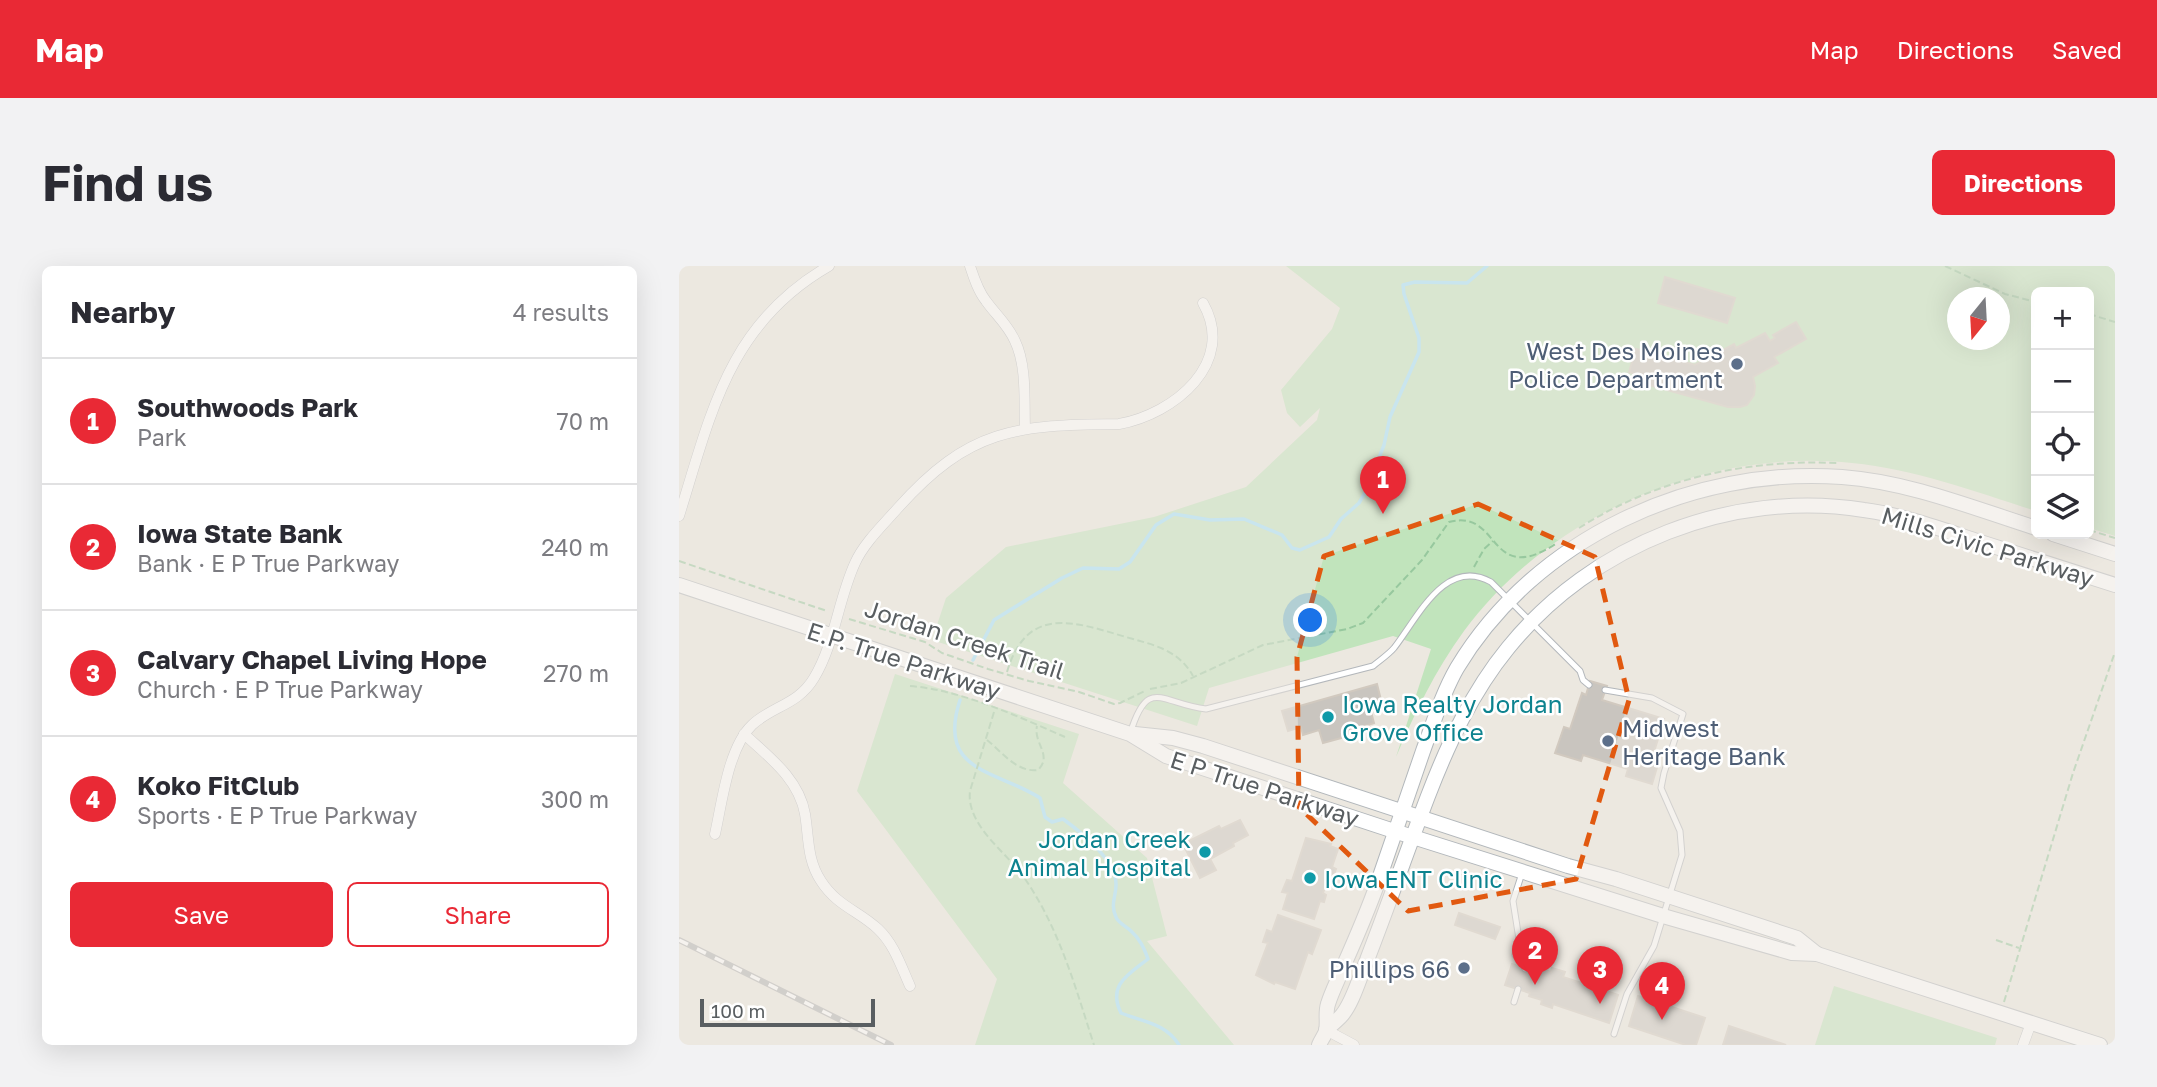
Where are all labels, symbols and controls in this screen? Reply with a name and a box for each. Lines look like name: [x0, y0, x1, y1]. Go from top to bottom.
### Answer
text: Map: [35, 30, 104, 69]
text: Map: [1810, 35, 1859, 64]
text: Directions: [1897, 35, 2014, 64]
text: Saved: [2052, 35, 2122, 64]
button: Directions: [1932, 150, 2115, 215]
text: Find us: [42, 153, 213, 212]
north arrow: [1947, 287, 2010, 350]
map controls: [2031, 287, 2094, 539]
button: +: [2031, 287, 2094, 350]
text: Nearby: [70, 294, 175, 330]
text: 4 results: [513, 298, 609, 326]
place label: West Des Moines Police Department: [1508, 336, 1723, 393]
button: −: [2031, 350, 2094, 413]
marker: West Des Moines Police Department: [1729, 356, 1745, 372]
text: Southwoods Park: [137, 392, 358, 423]
text: 1: [87, 407, 99, 435]
text: 70 m: [556, 407, 609, 435]
button: locate: [2031, 413, 2094, 476]
text: Park: [137, 423, 187, 451]
pin: 1: [1360, 456, 1406, 514]
button: layers: [2031, 476, 2094, 539]
street label: Mills Civic Parkway: [1878, 500, 2098, 592]
text: Iowa State Bank: [137, 518, 343, 549]
text: 2: [86, 533, 100, 561]
text: 240 m: [541, 533, 609, 561]
text: Bank · E P True Parkway: [137, 549, 399, 577]
street label: Jordan Creek Trail: [861, 593, 1069, 685]
your location: [1293, 603, 1327, 637]
street label: E.P. True Parkway: [804, 615, 1004, 705]
text: Calvary Chapel Living Hope: [137, 644, 487, 675]
text: 3: [86, 659, 100, 687]
text: 270 m: [543, 659, 609, 687]
text: Church · E P True Parkway: [137, 675, 423, 703]
place label: Iowa Realty Jordan Grove Office: [1342, 689, 1562, 746]
marker: Iowa Realty Jordan Grove Office: [1320, 709, 1336, 725]
place label: Midwest Heritage Bank: [1622, 713, 1786, 770]
marker: Midwest Heritage Bank: [1600, 733, 1616, 749]
street label: E P True Parkway: [1167, 744, 1363, 832]
text: Koko FitClub: [137, 770, 299, 801]
text: 4: [86, 785, 100, 813]
text: 300 m: [541, 785, 609, 813]
text: Sports · E P True Parkway: [137, 801, 417, 829]
place label: Jordan Creek Animal Hospital: [1008, 824, 1191, 881]
marker: Jordan Creek Animal Hospital: [1197, 844, 1213, 860]
place label: Iowa ENT Clinic: [1324, 864, 1503, 893]
marker: Iowa ENT Clinic: [1302, 870, 1318, 886]
button: Save: [70, 882, 333, 947]
button: Share: [347, 882, 609, 947]
pin: 2: [1512, 927, 1558, 985]
pin: 3: [1577, 946, 1623, 1004]
place label: Phillips 66: [1329, 954, 1450, 983]
marker: Phillips 66: [1456, 960, 1472, 976]
pin: 4: [1639, 962, 1685, 1020]
scale bar: [700, 996, 875, 1028]
text: 100 m: [711, 999, 765, 1022]

